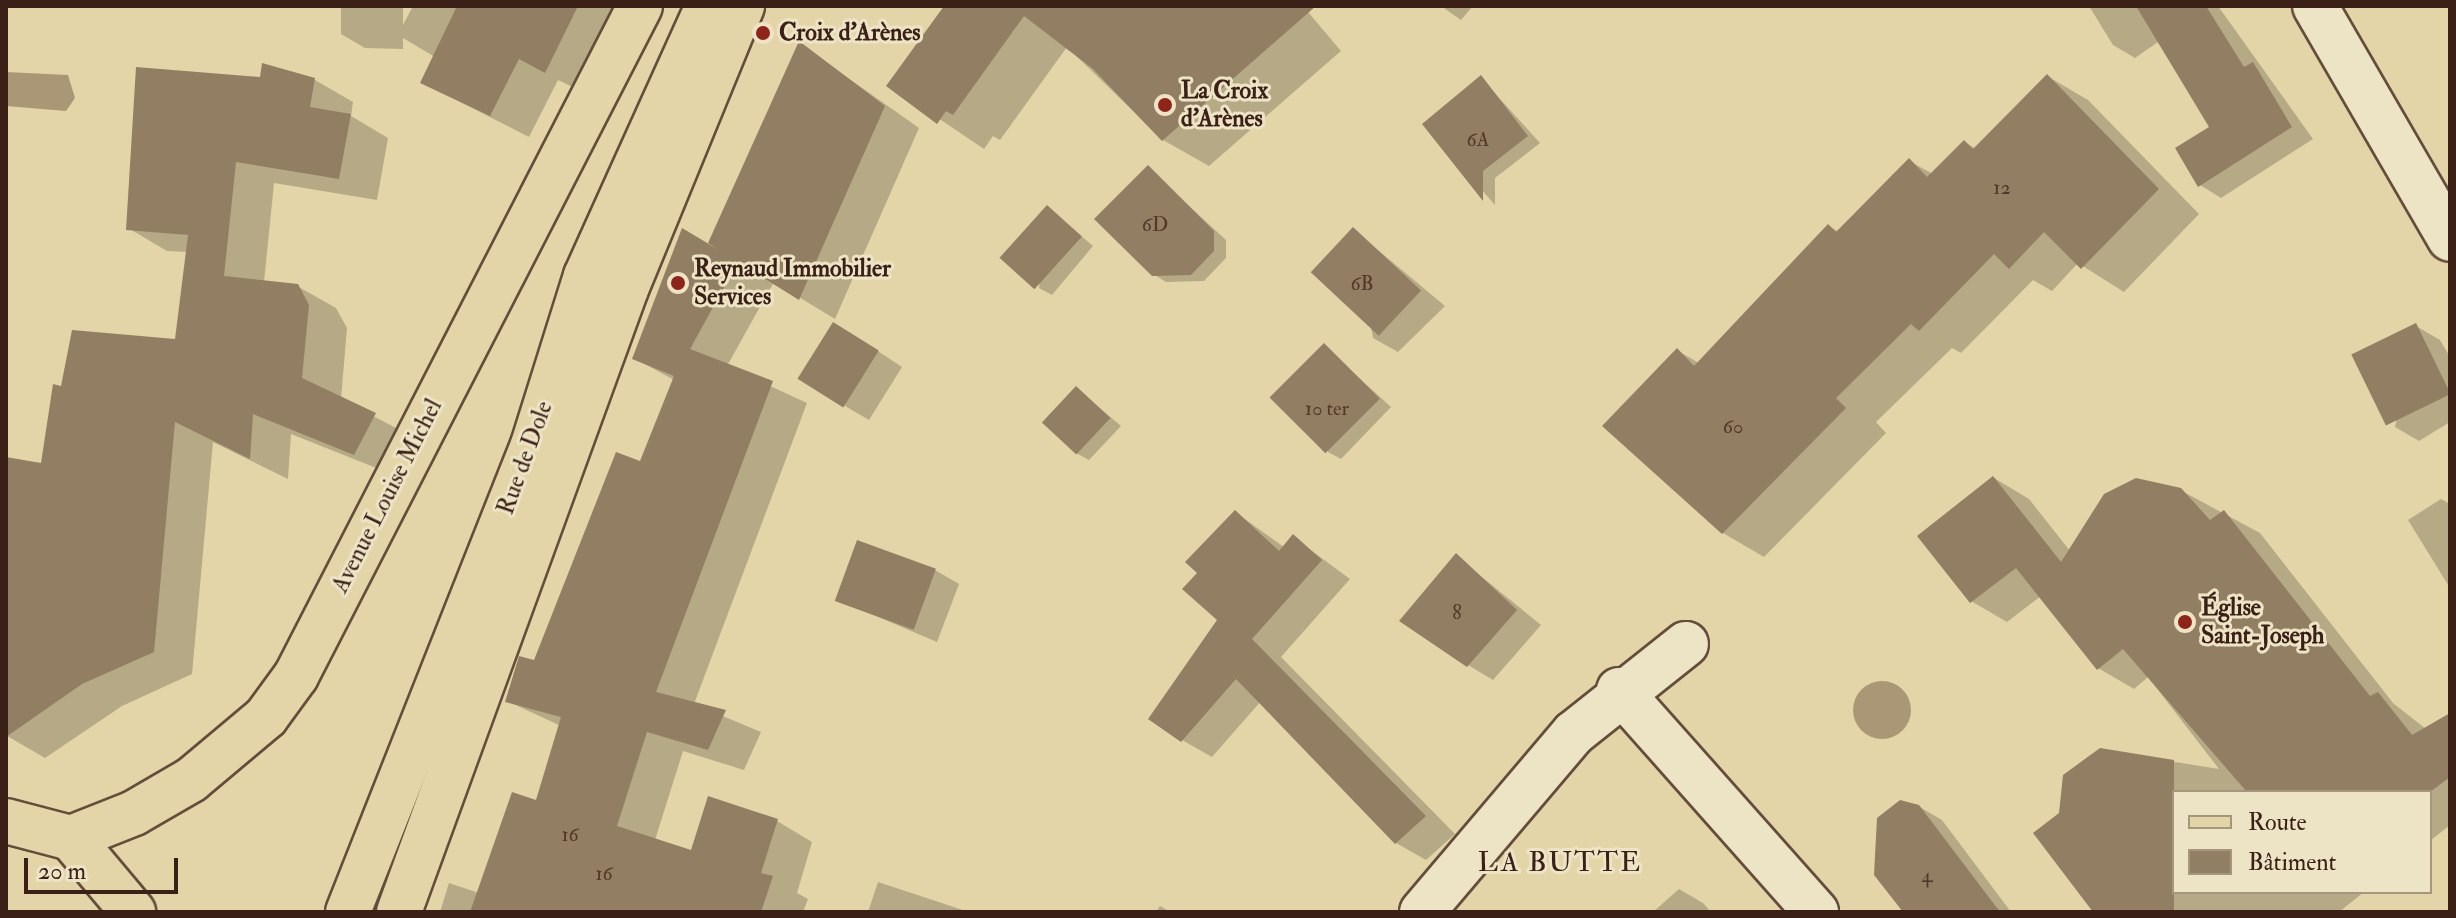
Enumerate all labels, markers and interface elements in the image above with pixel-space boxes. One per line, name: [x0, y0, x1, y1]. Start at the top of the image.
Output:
place label: Croix d'Arènes: [779, 19, 921, 47]
marker: Croix d'Arènes: [754, 24, 772, 42]
place label: La Croix d'Arènes: [1181, 77, 1268, 133]
marker: La Croix d'Arènes: [1156, 96, 1174, 114]
house number: 6A: [1467, 127, 1489, 151]
house number: 12: [1993, 175, 2011, 199]
house number: 6D: [1142, 212, 1168, 236]
place label: Reynaud Immobilier Services: [694, 255, 891, 311]
house number: 6B: [1350, 271, 1374, 295]
marker: Reynaud Immobilier Services: [669, 274, 687, 292]
street label: Avenue Louise Michel: [326, 394, 448, 598]
house number: 10 ter: [1305, 396, 1349, 420]
street label: Rue de Dole: [491, 397, 559, 519]
house number: 60: [1723, 414, 1743, 438]
place label: Église Saint-Joseph: [2201, 594, 2324, 650]
house number: 8: [1452, 600, 1462, 624]
marker: Église Saint-Joseph: [2176, 613, 2194, 631]
legend: [2172, 790, 2432, 894]
text: Route: [2248, 807, 2307, 838]
house number: 16: [561, 822, 579, 846]
scale bar: [28, 842, 182, 892]
district label: LA BUTTE: [1478, 846, 1642, 880]
text: Bâtiment: [2248, 847, 2336, 878]
text: 20 m: [38, 856, 86, 887]
house number: 16: [595, 861, 613, 885]
house number: 4: [1922, 863, 1932, 887]

